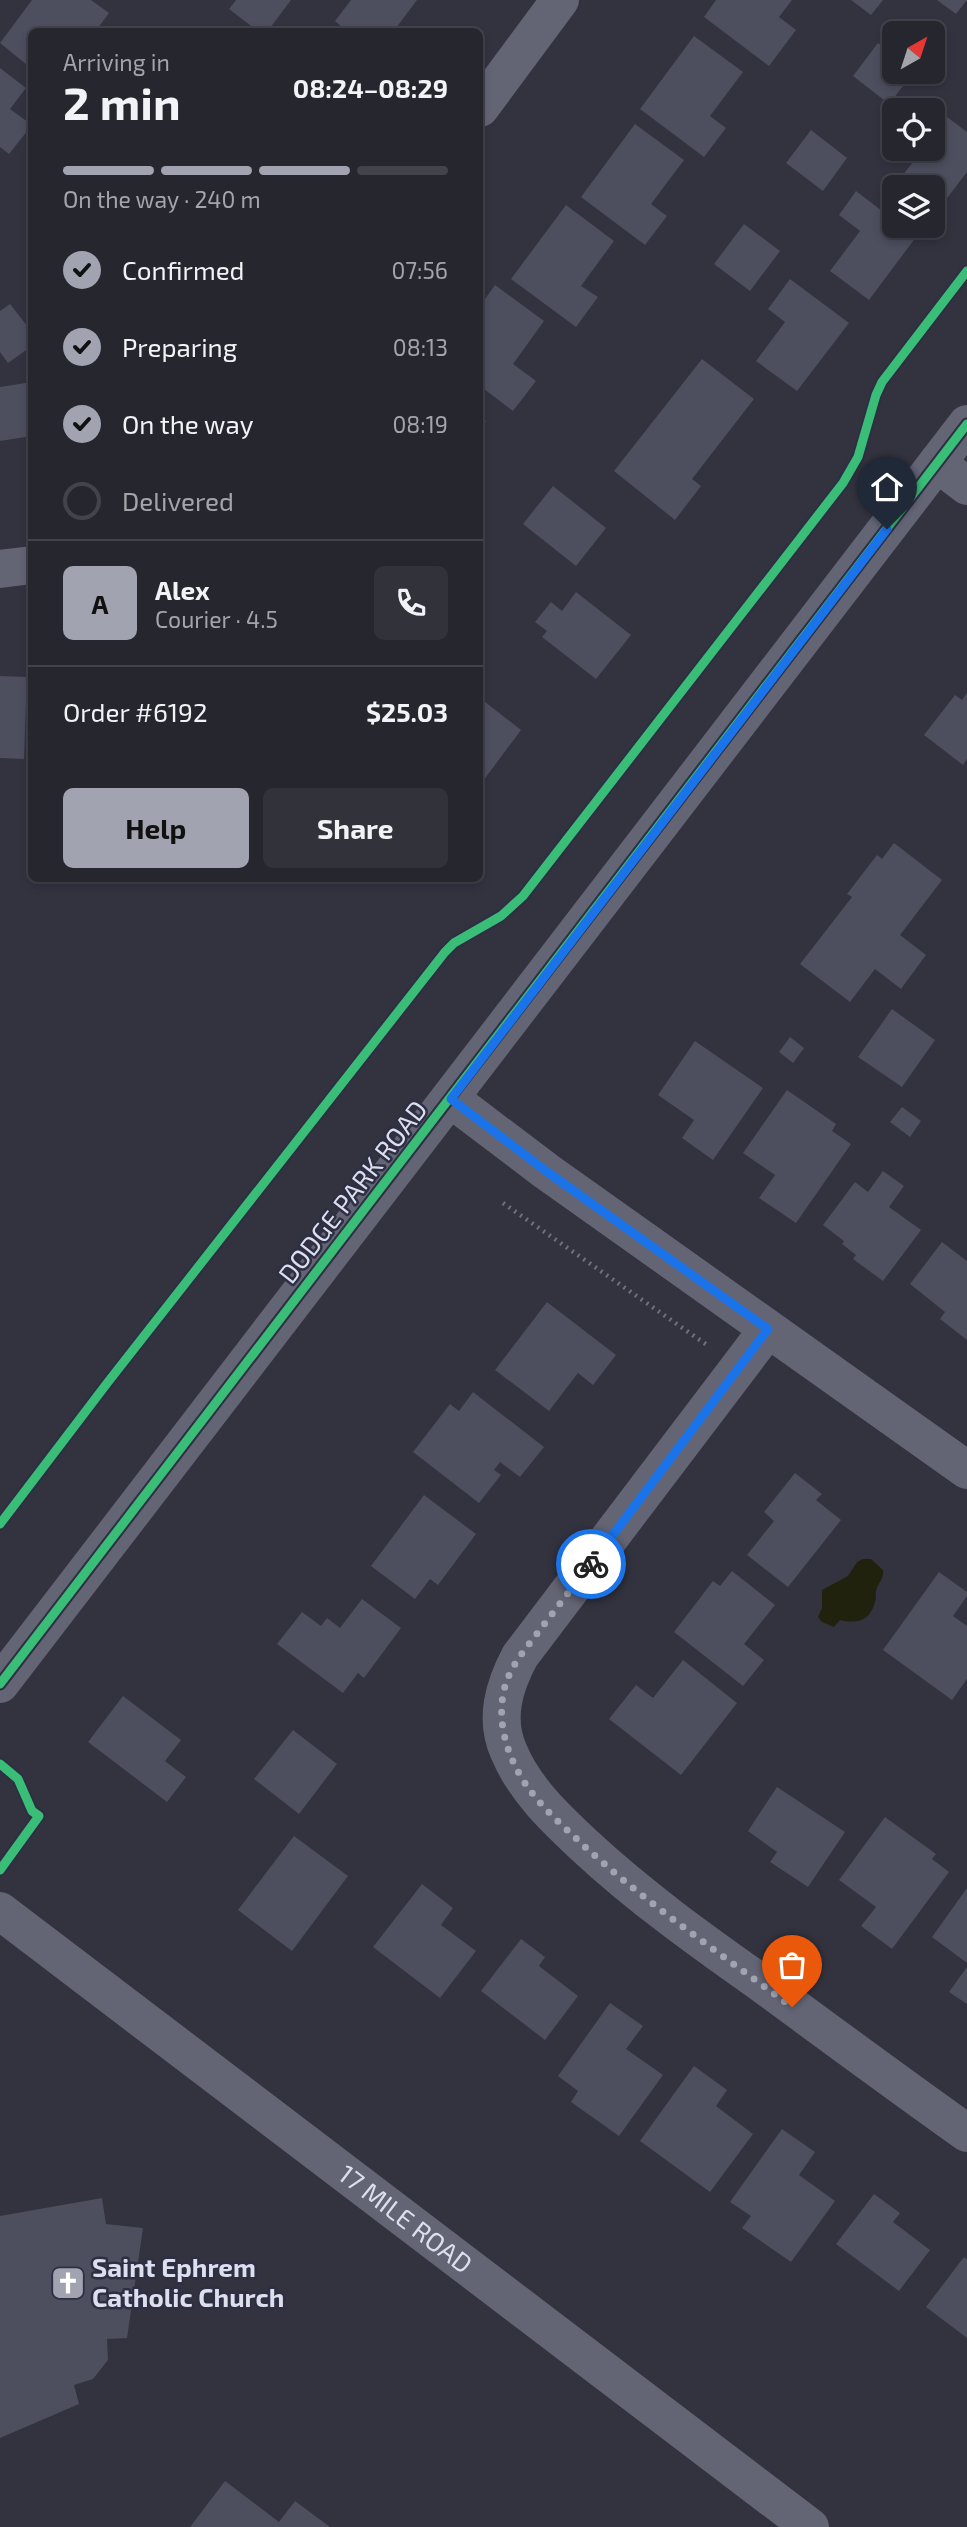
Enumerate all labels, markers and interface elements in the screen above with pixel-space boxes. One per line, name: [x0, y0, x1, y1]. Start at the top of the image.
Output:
north arrow: [882, 21, 945, 84]
map controls: [882, 21, 945, 238]
text: Arriving in: [63, 48, 170, 76]
text: 08:24–08:29: [293, 72, 448, 103]
text: 2 min: [63, 74, 181, 129]
button: locate: [882, 98, 945, 161]
button: layers: [882, 175, 945, 238]
text: On the way · 240 m: [63, 185, 261, 213]
icon: check: [63, 251, 101, 289]
text: Confirmed: [122, 254, 245, 285]
text: 07:56: [391, 256, 448, 284]
icon: check: [63, 328, 101, 366]
text: Preparing: [122, 331, 237, 362]
text: 08:13: [393, 333, 448, 361]
icon: check: [63, 405, 101, 443]
text: On the way: [122, 408, 253, 439]
text: 08:19: [392, 410, 448, 438]
pin: [857, 457, 917, 529]
icon: home: [868, 468, 906, 506]
text: Delivered: [122, 485, 234, 516]
button: phone: [374, 566, 448, 640]
text: Alex: [155, 574, 210, 605]
text: A: [92, 588, 108, 619]
text: Courier · 4.5: [155, 605, 278, 633]
text: Order #6192: [63, 696, 208, 727]
text: $25.03: [366, 696, 448, 727]
button: Help: [63, 788, 249, 868]
button: Share: [263, 788, 448, 868]
street label: DODGE PARK ROAD: [271, 1094, 433, 1288]
courier: [556, 1529, 626, 1599]
icon: bike: [572, 1545, 610, 1583]
pin: [762, 1935, 822, 2007]
icon: bag: [773, 1946, 811, 1984]
street label: 17 MILE ROAD: [333, 2157, 479, 2279]
place label: Saint Ephrem Catholic Church: [92, 2251, 284, 2312]
church icon: Saint Ephrem Catholic Church: [49, 2264, 87, 2302]

